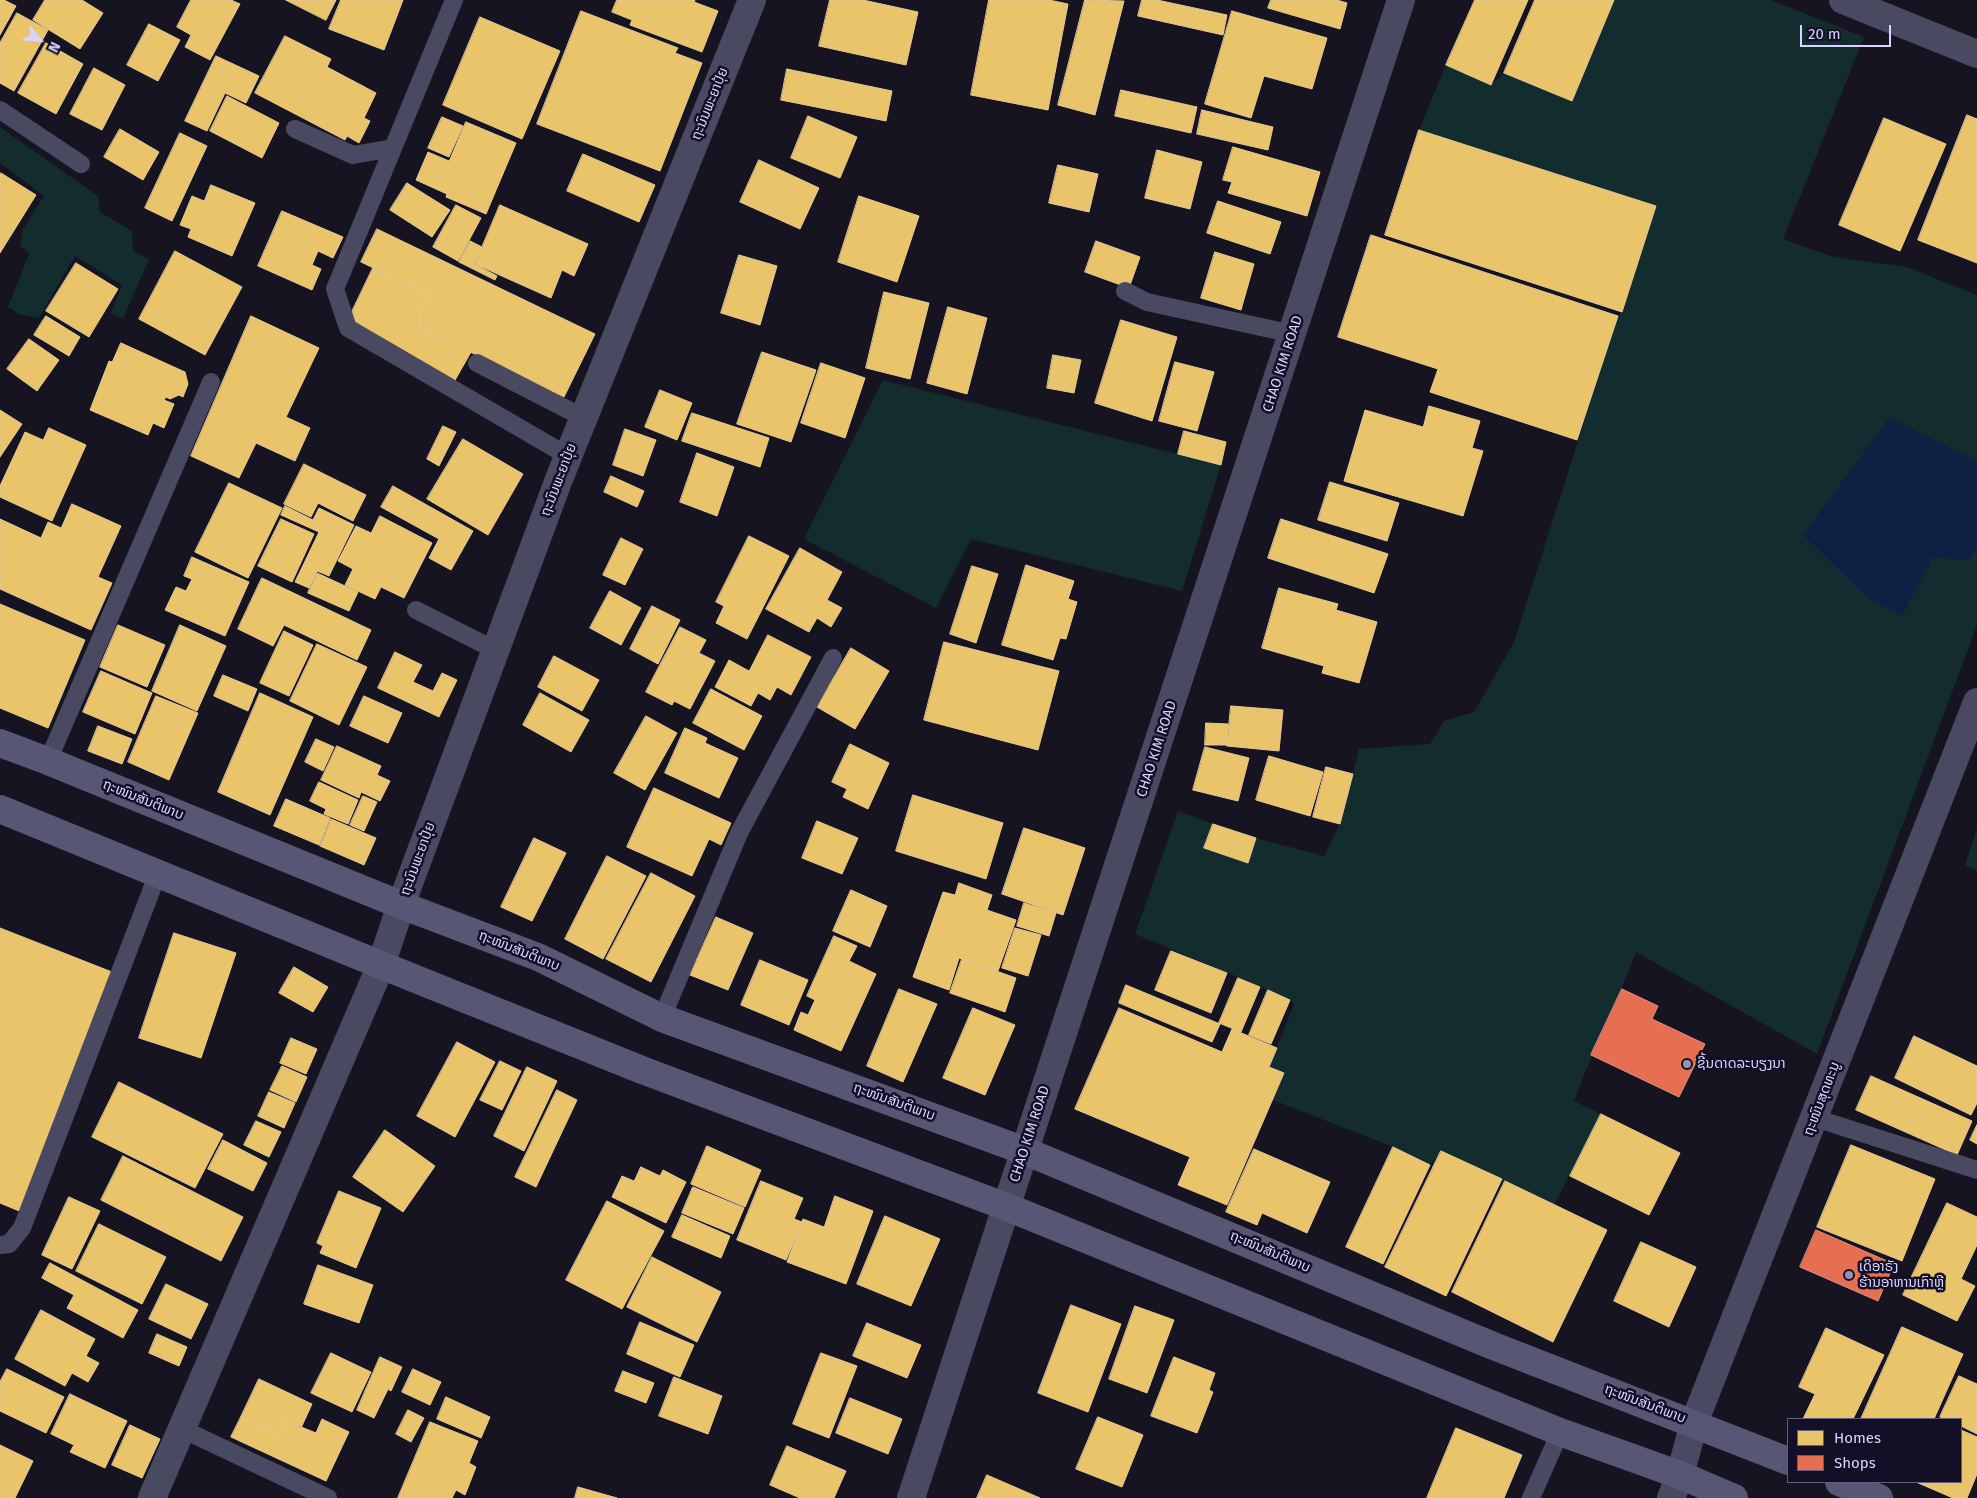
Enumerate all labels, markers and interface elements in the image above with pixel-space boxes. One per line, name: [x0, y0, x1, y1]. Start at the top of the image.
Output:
north arrow: [15, 15, 65, 65]
scale bar: [1802, 15, 1893, 47]
text: 20 m: [1808, 25, 1841, 43]
text: N: [44, 39, 63, 55]
street label: ຖະນົນພະຍາປຸ້ຍ: [688, 65, 732, 143]
street label: CHAO KIM ROAD: [1259, 314, 1307, 414]
street label: ຖະນົນພະຍາປຸ້ຍ: [537, 441, 581, 519]
street label: CHAO KIM ROAD: [1133, 699, 1181, 799]
street label: ຖະໜົນສັນຕິພາບ: [100, 776, 186, 824]
street label: ຖະນົນພະຍາປຸ້ຍ: [397, 820, 439, 898]
street label: ຖະໜົນສັນຕິພາບ: [476, 927, 562, 975]
place label: ຊີ້ນດາດລະບຽງນາ: [1697, 1056, 1785, 1072]
marker: ຊີ້ນດາດລະບຽງນາ: [1681, 1058, 1693, 1070]
street label: ຖະໜົນສຸດທະນູ: [1800, 1060, 1844, 1138]
street label: ຖະໜົນສັນຕິພາບ: [851, 1079, 937, 1125]
street label: CHAO KIM ROAD: [1006, 1084, 1054, 1184]
street label: ຖະໜົນສັນຕິພາບ: [1227, 1227, 1313, 1277]
place label: ເດິອາຣັງ ຮ້ານອາຫານເກົາຫຼີ: [1859, 1259, 1944, 1292]
marker: ເດິອາຣັງ ຮ້ານອາຫານເກົາຫຼີ: [1843, 1269, 1855, 1281]
street label: ຖະໜົນສັນຕິພາບ: [1602, 1381, 1688, 1427]
legend: [1787, 1418, 1962, 1483]
text: Homes: [1834, 1429, 1881, 1447]
text: Shops: [1834, 1454, 1876, 1472]

